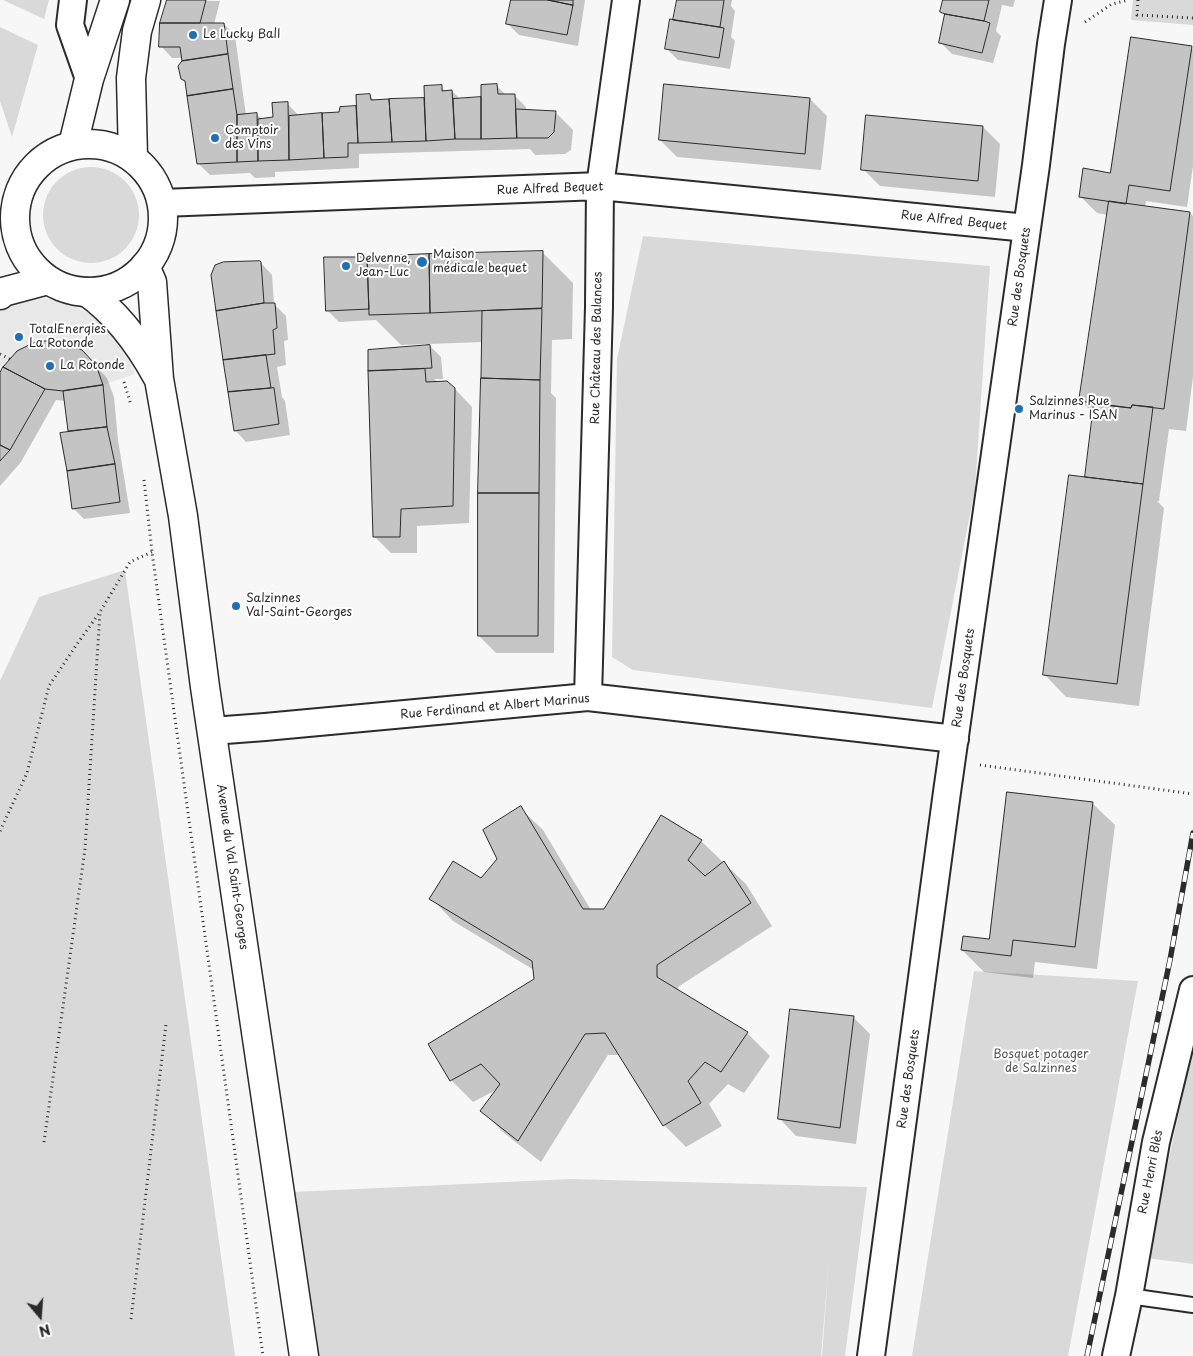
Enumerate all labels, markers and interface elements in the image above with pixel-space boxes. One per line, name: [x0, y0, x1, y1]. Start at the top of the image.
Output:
place label: Le Lucky Ball: [203, 28, 280, 42]
marker: Le Lucky Ball: [187, 29, 199, 41]
place label: Comptoir des Vins: [225, 124, 278, 152]
marker: Comptoir des Vins: [209, 132, 221, 144]
street label: Rue Alfred Bequet: [496, 180, 604, 198]
street label: Rue Alfred Bequet: [900, 208, 1008, 234]
street label: Rue des Bosquets: [1006, 226, 1034, 328]
place label: Maison médicale bequet: [433, 248, 527, 276]
place label: Delvenne, Jean-Luc: [356, 252, 411, 280]
marker: Maison médicale bequet: [415, 255, 429, 269]
marker: Delvenne, Jean-Luc: [340, 260, 352, 272]
street label: Rue Château des Balances: [588, 272, 606, 424]
place label: TotalEnergies La Rotonde: [29, 323, 106, 351]
marker: TotalEnergies La Rotonde: [13, 331, 25, 343]
place label: La Rotonde: [60, 359, 125, 373]
marker: La Rotonde: [44, 360, 56, 372]
place label: Salzinnes Rue Marinus - ISAN: [1029, 395, 1118, 423]
marker: Salzinnes Rue Marinus - ISAN: [1013, 403, 1025, 415]
place label: Salzinnes Val-Saint-Georges: [246, 592, 352, 620]
marker: Salzinnes Val-Saint-Georges: [230, 600, 242, 612]
street label: Rue des Bosquets: [950, 627, 978, 729]
street label: Rue Ferdinand et Albert Marinus: [400, 692, 590, 722]
street label: Avenue du Val Saint-Georges: [213, 783, 251, 951]
street label: Rue des Bosquets: [895, 1028, 923, 1130]
park label: Bosquet potager de Salzinnes: [993, 1048, 1089, 1076]
street label: Rue Henri Blès: [1136, 1129, 1166, 1215]
north arrow: [15, 1291, 65, 1341]
text: N: [36, 1319, 53, 1342]

